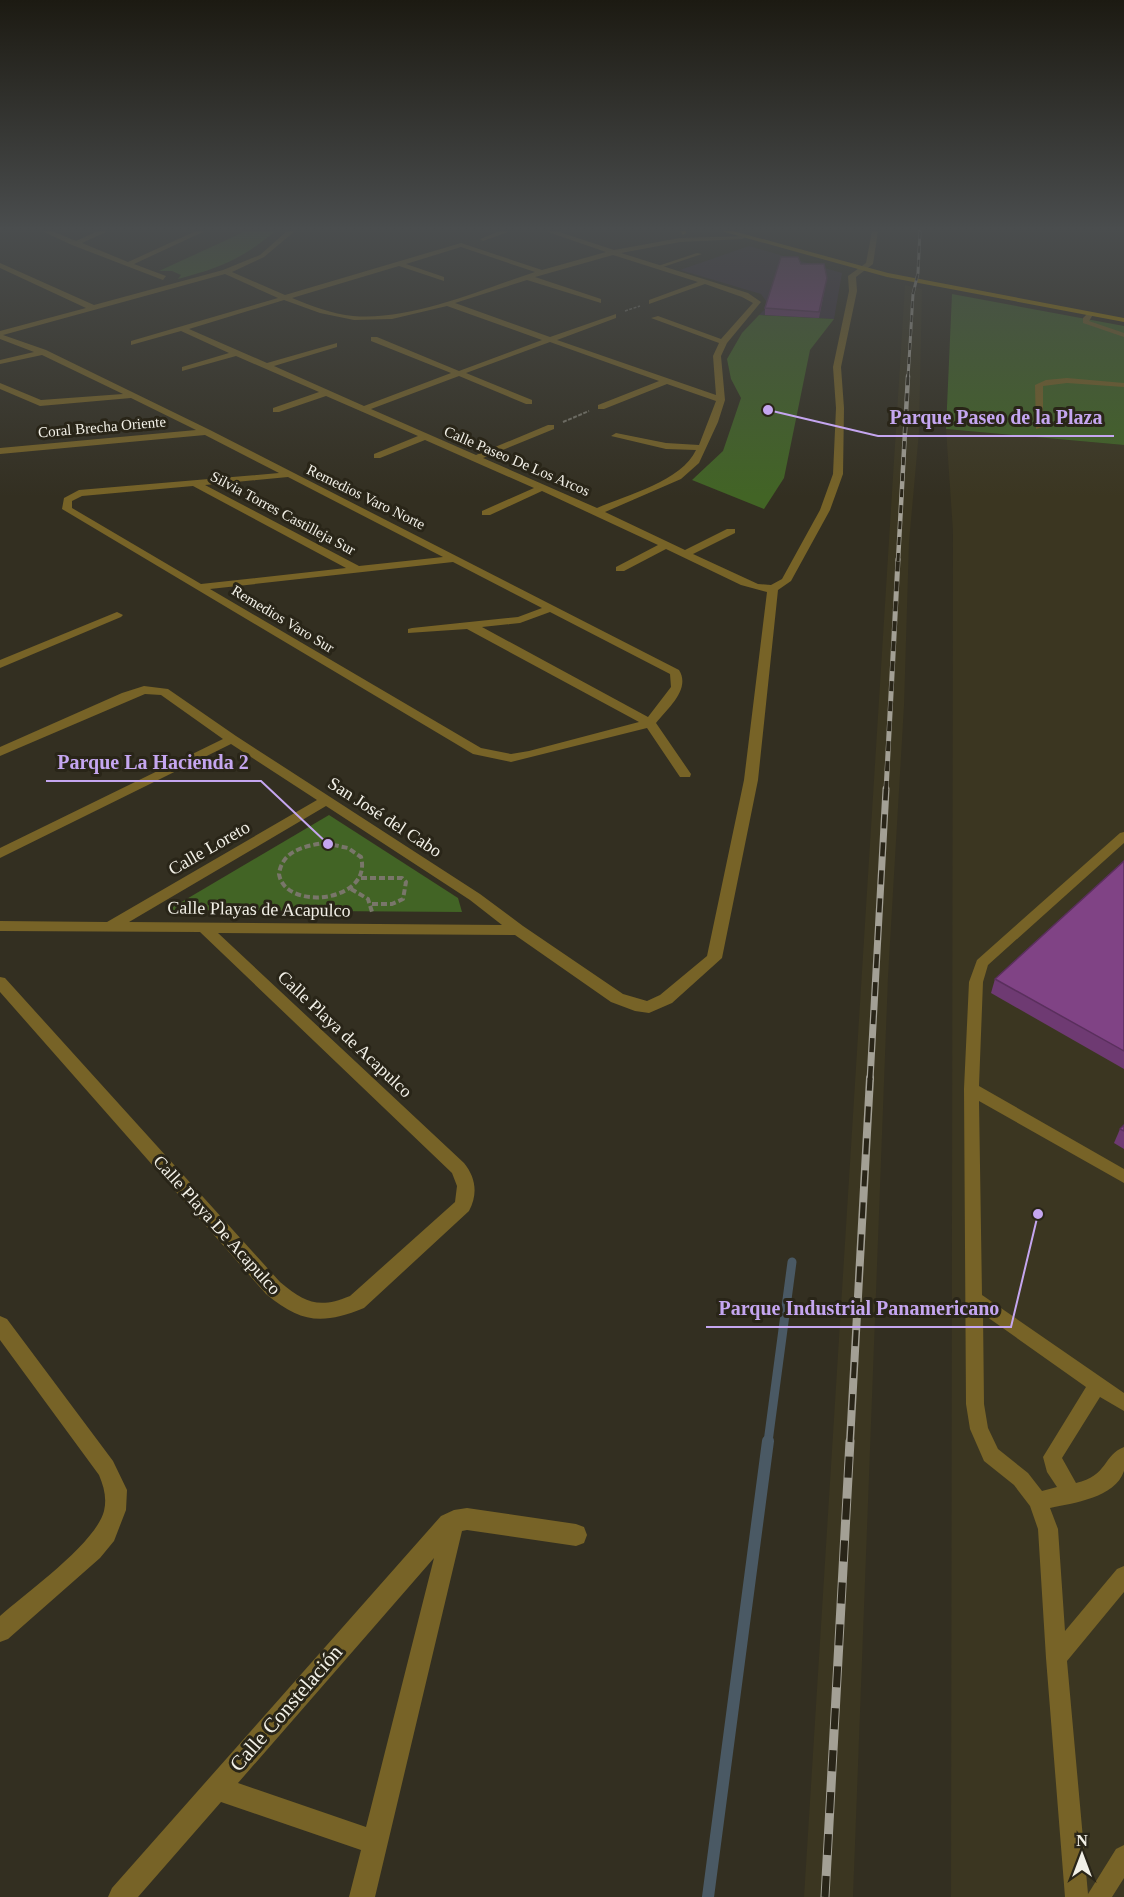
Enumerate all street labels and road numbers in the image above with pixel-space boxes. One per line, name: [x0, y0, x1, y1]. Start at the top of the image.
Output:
street label: Coral Brecha Oriente: [37, 413, 167, 441]
street label: Calle Paseo De Los Arcos: [442, 423, 592, 499]
street label: Remedios Varo Norte: [304, 461, 428, 533]
street label: Silvia Torres Castilleja Sur: [208, 468, 358, 558]
street label: Remedios Varo Sur: [229, 582, 337, 656]
street label: San José del Cabo: [324, 773, 446, 861]
street label: Calle Loreto: [165, 817, 253, 879]
street label: Calle Playas de Acapulco: [167, 897, 351, 921]
street label: Calle Playa de Acapulco: [274, 967, 416, 1101]
street label: Calle Playa De Acapulco: [149, 1151, 285, 1299]
street label: Calle Constelación: [225, 1640, 348, 1776]

